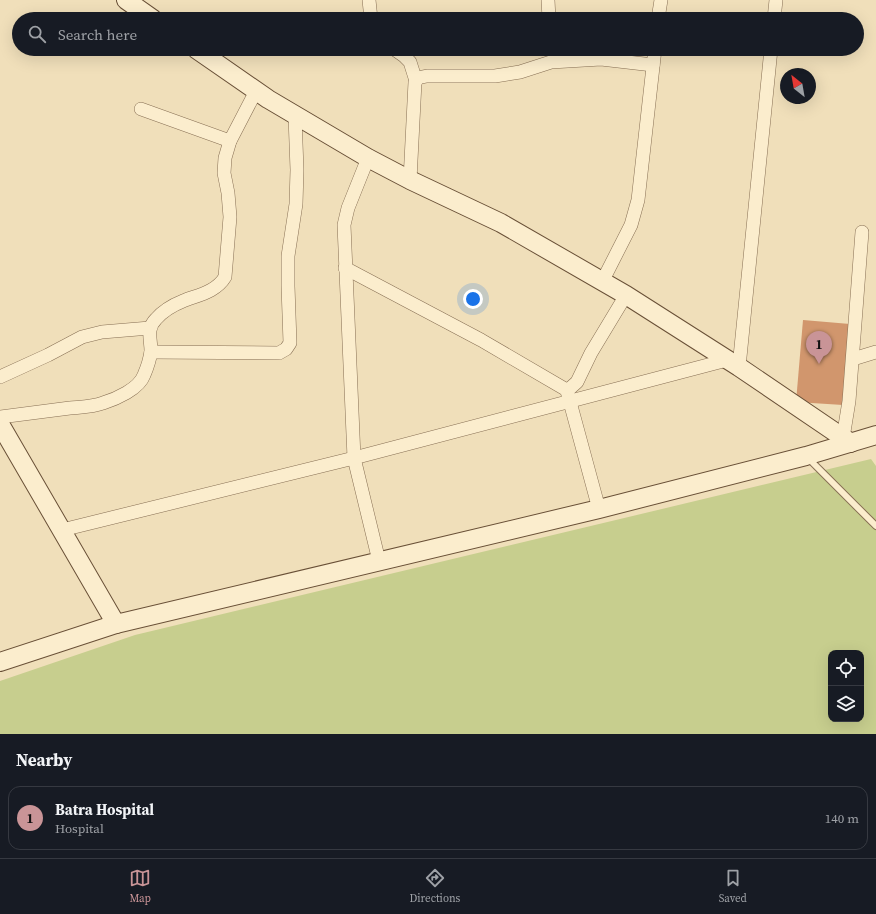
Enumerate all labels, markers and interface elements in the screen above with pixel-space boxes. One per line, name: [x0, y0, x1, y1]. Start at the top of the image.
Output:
search box: [12, 12, 864, 56]
icon: search: [26, 23, 48, 45]
text: Search here: [58, 24, 137, 45]
north arrow: [780, 68, 816, 104]
your location: [463, 289, 483, 309]
pin: 1: [806, 331, 832, 364]
map controls: [828, 650, 864, 722]
button: locate: [828, 650, 864, 686]
button: layers: [828, 686, 864, 722]
text: Nearby: [16, 748, 72, 772]
text: Batra Hospital: [55, 799, 154, 820]
text: 1: [26, 810, 34, 827]
text: 140 m: [825, 810, 859, 827]
text: Hospital: [55, 820, 104, 837]
tab: Map: [129, 867, 151, 906]
tab: Directions: [409, 867, 460, 906]
tab: Saved: [719, 867, 747, 906]

